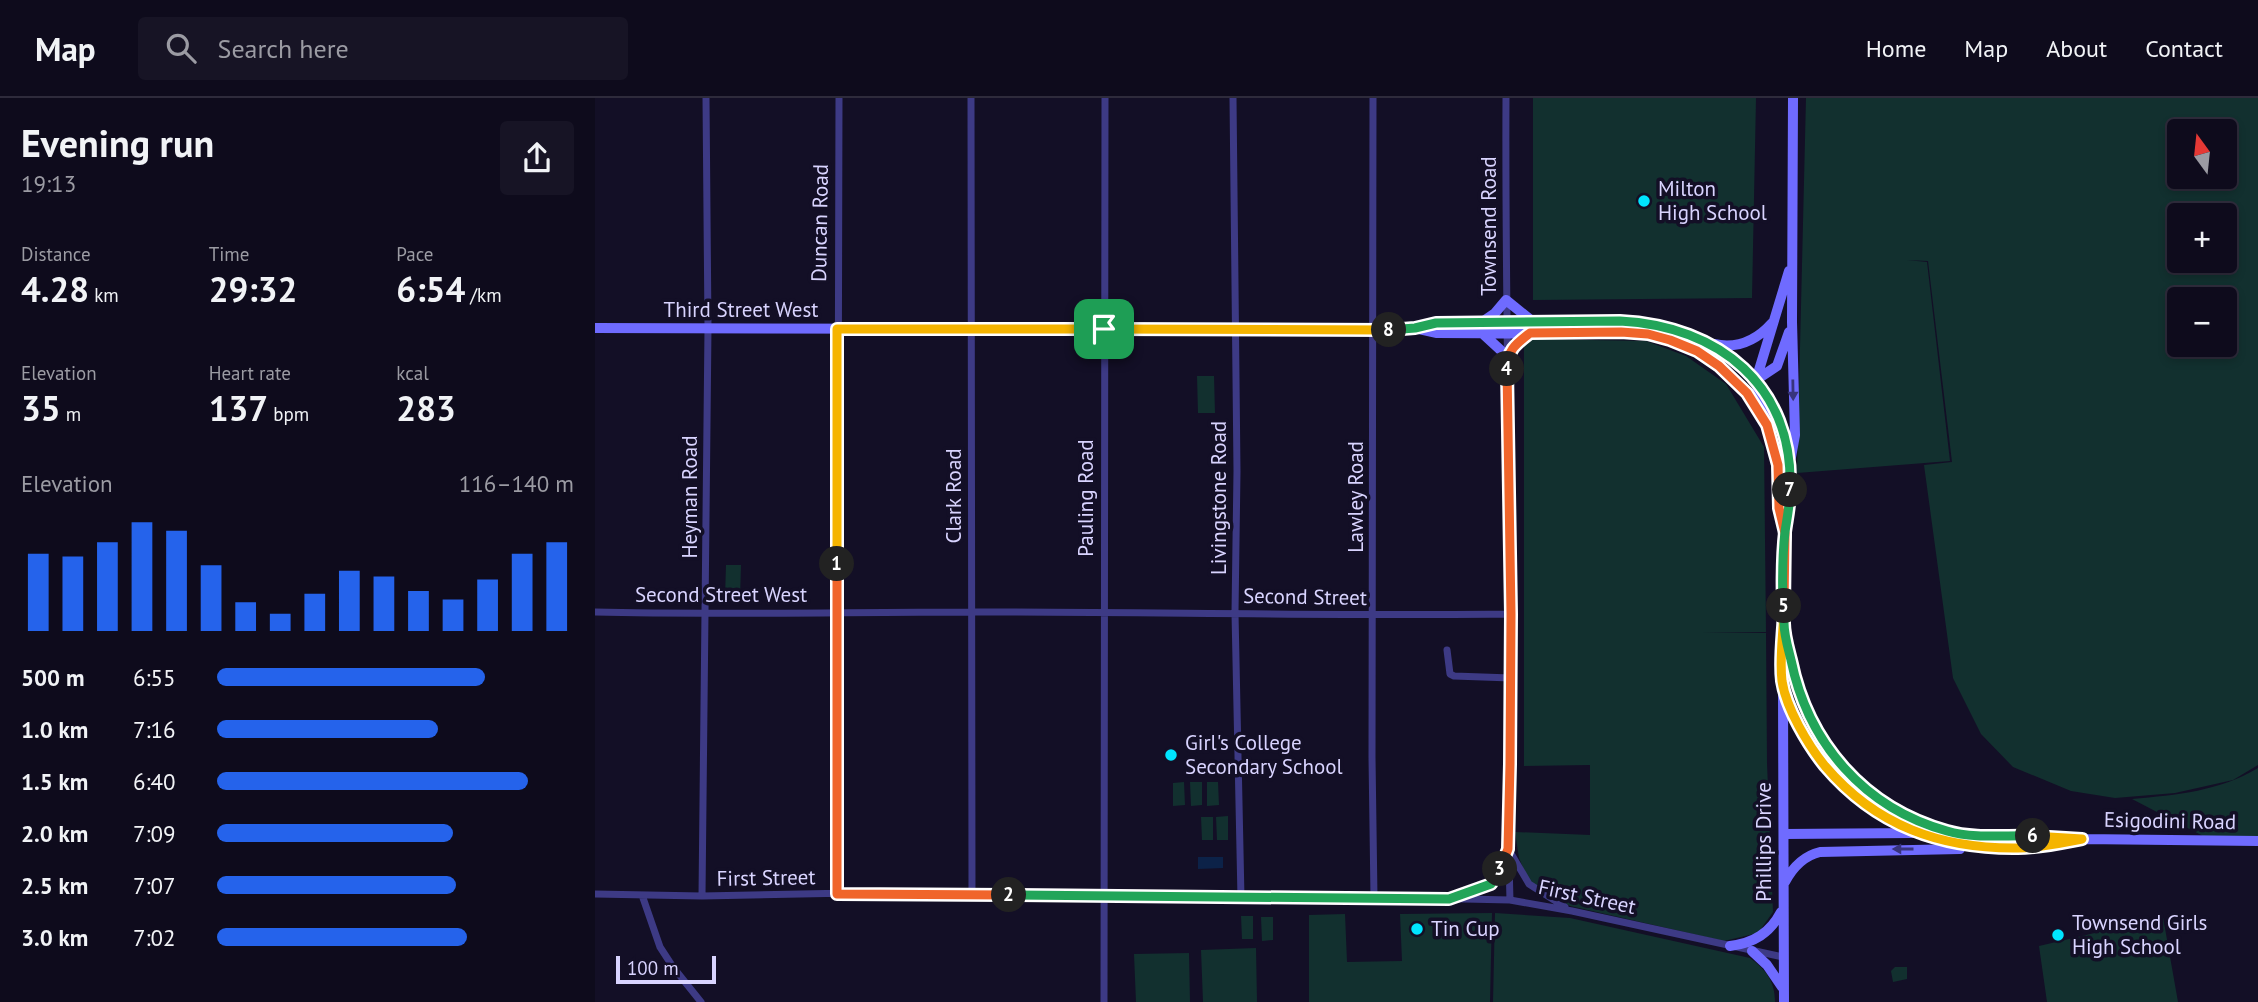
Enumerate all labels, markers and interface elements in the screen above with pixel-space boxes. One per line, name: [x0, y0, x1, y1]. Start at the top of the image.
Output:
search box: [138, 17, 628, 80]
text: Map: [35, 27, 96, 70]
icon: search: [162, 29, 200, 67]
text: Search here: [218, 32, 349, 65]
text: Home: [1866, 33, 1926, 64]
text: Map: [1964, 33, 2008, 64]
text: About: [2046, 33, 2107, 64]
text: Contact: [2145, 33, 2223, 64]
text: Evening run: [21, 118, 214, 167]
north arrow: [2167, 119, 2237, 189]
map controls: [2167, 119, 2237, 357]
button: share: [500, 121, 574, 195]
street label: Townsend Road: [1475, 156, 1502, 296]
street label: Duncan Road: [805, 164, 834, 282]
text: 19:13: [21, 169, 76, 198]
place label: Milton High School: [1658, 175, 1767, 226]
marker: Milton High School: [1636, 193, 1652, 209]
button: +: [2167, 203, 2237, 273]
text: Distance: [21, 242, 91, 266]
text: Time: [209, 242, 249, 266]
text: Pace: [396, 242, 434, 266]
text: 4.28: [21, 266, 89, 312]
text: 29:32: [209, 266, 297, 312]
text: 6:54: [396, 266, 465, 312]
text: km: [89, 283, 119, 307]
text: /km: [465, 283, 502, 307]
button: −: [2167, 287, 2237, 357]
street label: Third Street West: [664, 296, 818, 323]
pin: [1074, 299, 1134, 359]
icon: arrive: [1085, 310, 1123, 348]
pin: 8: [1371, 313, 1407, 348]
text: 8: [1383, 317, 1394, 341]
pin: 4: [1489, 352, 1525, 386]
text: 4: [1501, 356, 1512, 380]
text: Elevation: [21, 361, 97, 385]
text: Heart rate: [209, 361, 291, 385]
text: kcal: [396, 361, 429, 385]
one-way arrow: [1788, 379, 1799, 401]
text: 35: [21, 385, 61, 431]
text: 137: [209, 385, 268, 431]
text: 283: [396, 385, 456, 431]
text: m: [61, 402, 81, 426]
text: bpm: [268, 402, 309, 426]
street label: Livingstone Road: [1205, 421, 1232, 575]
street label: Heyman Road: [676, 435, 703, 559]
street label: Pauling Road: [1072, 439, 1099, 557]
street label: Lawley Road: [1342, 441, 1369, 553]
street label: Clark Road: [940, 448, 967, 544]
text: Elevation: [21, 469, 113, 498]
text: 116–140 m: [459, 469, 574, 498]
pin: 7: [1773, 472, 1807, 508]
text: 7: [1784, 477, 1795, 501]
pin: 1: [819, 546, 855, 582]
text: 1: [831, 551, 842, 575]
street label: Second Street West: [635, 581, 807, 608]
street label: Second Street: [1243, 582, 1367, 611]
pin: 5: [1767, 588, 1801, 624]
text: 5: [1778, 593, 1789, 617]
text: 500 m: [21, 663, 84, 692]
text: 6:55: [133, 663, 176, 692]
text: 1.0 km: [21, 715, 88, 744]
text: 7:16: [133, 715, 176, 744]
place label: Girl's College Secondary School: [1185, 729, 1343, 780]
marker: Girl's College Secondary School: [1163, 747, 1179, 763]
text: 1.5 km: [21, 767, 88, 796]
text: 6:40: [133, 767, 176, 796]
street label: Phillips Drive: [1750, 782, 1777, 902]
street label: Esigodini Road: [2104, 806, 2236, 835]
pin: 6: [2015, 818, 2051, 854]
text: 2.0 km: [21, 819, 88, 848]
text: 7:09: [133, 819, 176, 848]
text: 6: [2027, 823, 2038, 847]
one-way arrow: [1891, 843, 1913, 855]
pin: 3: [1483, 852, 1517, 886]
text: 3: [1494, 856, 1505, 880]
street label: First Street: [716, 863, 816, 892]
text: 2.5 km: [21, 871, 88, 900]
text: 7:07: [133, 871, 176, 900]
street label: First Street: [1536, 873, 1638, 920]
pin: 2: [991, 878, 1027, 912]
text: 2: [1003, 882, 1014, 906]
place label: Townsend Girls High School: [2072, 909, 2207, 960]
place label: Tin Cup: [1431, 915, 1500, 942]
marker: Tin Cup: [1409, 921, 1425, 937]
text: 3.0 km: [21, 923, 88, 952]
text: 7:02: [133, 923, 176, 952]
marker: Townsend Girls High School: [2050, 927, 2066, 943]
scale bar: [616, 953, 716, 985]
text: 100 m: [627, 956, 679, 980]

